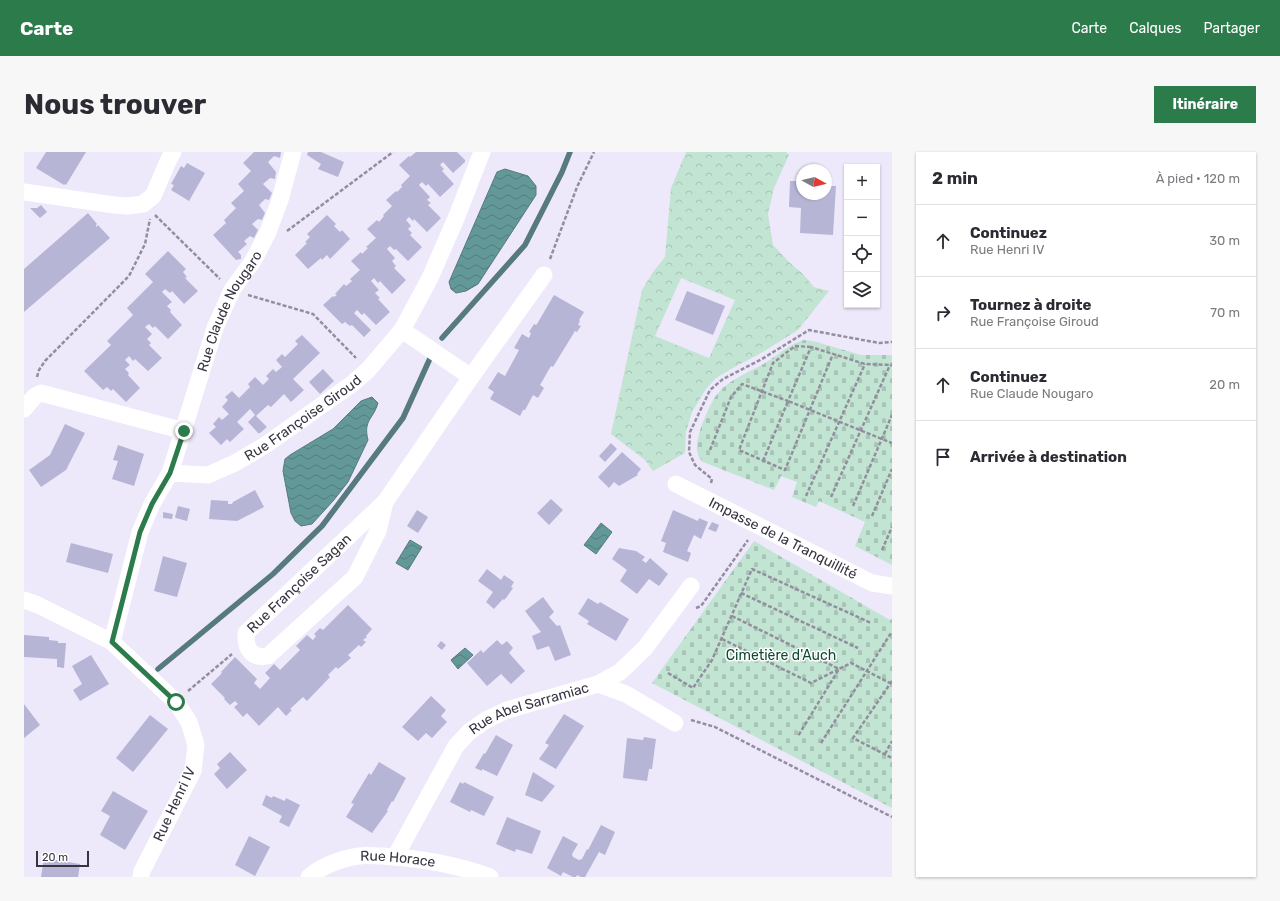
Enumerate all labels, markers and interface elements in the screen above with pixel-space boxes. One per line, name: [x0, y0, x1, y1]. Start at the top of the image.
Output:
text: Carte: [20, 17, 73, 40]
text: Carte: [1071, 20, 1107, 37]
text: Calques: [1129, 20, 1181, 37]
text: Partager: [1203, 20, 1260, 37]
button: Itinéraire: [1154, 86, 1256, 123]
text: Nous trouver: [24, 88, 206, 121]
north arrow: [796, 164, 832, 200]
map controls: [844, 164, 880, 308]
button: +: [844, 164, 880, 200]
text: 2 min: [932, 168, 978, 188]
text: À pied · 120 m: [1156, 171, 1240, 186]
button: −: [844, 200, 880, 236]
text: Continuez: [970, 224, 1047, 242]
icon: ahead: [932, 230, 954, 252]
text: 30 m: [1209, 233, 1240, 248]
button: locate: [844, 236, 880, 272]
text: Rue Henri IV: [970, 242, 1045, 257]
street label: Rue Claude Nougaro: [194, 248, 266, 374]
button: layers: [844, 272, 880, 308]
text: Tournez à droite: [970, 296, 1091, 314]
icon: right: [932, 302, 954, 324]
text: 70 m: [1210, 305, 1240, 320]
text: Rue Françoise Giroud: [970, 314, 1099, 329]
text: Continuez: [970, 368, 1047, 386]
street label: Rue Françoise Giroud: [241, 372, 365, 465]
icon: ahead: [932, 374, 954, 396]
text: 20 m: [1209, 377, 1240, 392]
text: Rue Claude Nougaro: [970, 386, 1093, 401]
route end: [175, 422, 193, 440]
icon: arrive: [932, 446, 954, 468]
text: Arrivée à destination: [970, 448, 1127, 466]
street label: Impasse de la Tranquillité: [706, 494, 860, 583]
street label: Rue Françoise Sagan: [244, 530, 355, 637]
park label: Cimetière d'Auch: [726, 647, 836, 664]
street label: Rue Abel Sarramiac: [466, 679, 591, 738]
route start: [167, 693, 185, 711]
street label: Rue Henri IV: [150, 764, 199, 844]
street label: Rue Horace: [360, 847, 437, 871]
scale bar: [36, 849, 89, 868]
text: 20 m: [42, 851, 68, 864]

